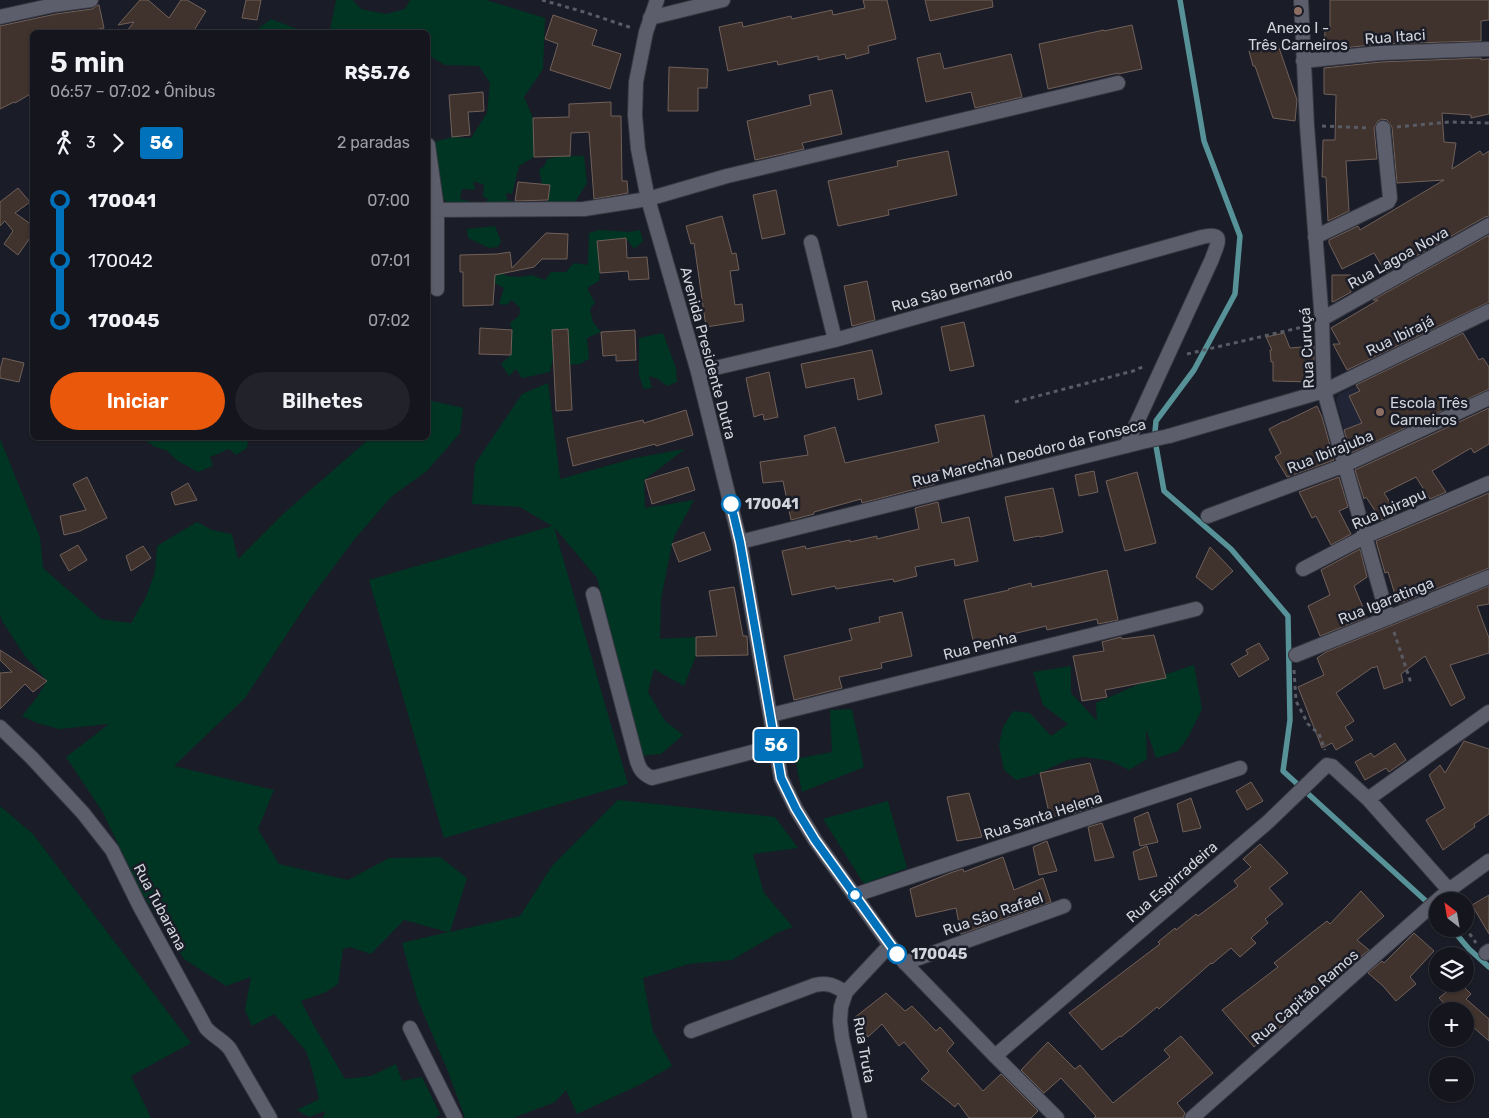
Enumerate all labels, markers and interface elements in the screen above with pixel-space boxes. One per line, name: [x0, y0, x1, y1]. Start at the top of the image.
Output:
marker: Anexo I - Três Carneiros: [1292, 5, 1304, 17]
place label: Anexo I - Três Carneiros: [1248, 19, 1348, 54]
street label: Rua Itaci: [1364, 26, 1426, 48]
text: 5 min: [50, 46, 125, 79]
text: R$5.76: [344, 61, 410, 84]
text: 06:57 – 07:02 · Ônibus: [50, 82, 216, 101]
icon: walk: [50, 129, 78, 157]
icon: forward: [104, 129, 132, 157]
text: 56: [150, 132, 173, 154]
text: 3: [86, 133, 96, 152]
text: 2 paradas: [337, 133, 410, 152]
text: 170041: [88, 189, 156, 212]
text: 07:00: [367, 191, 410, 210]
street label: Rua Lagoa Nova: [1345, 223, 1451, 293]
text: 170042: [88, 249, 153, 272]
text: 07:01: [371, 251, 410, 270]
street label: Rua São Bernardo: [889, 264, 1015, 316]
street label: Avenida Presidente Dutra: [676, 265, 740, 441]
street label: Rua Curuçá: [1296, 307, 1318, 389]
text: 170045: [88, 309, 159, 332]
text: 07:02: [368, 311, 410, 330]
street label: Rua Ibirajá: [1363, 312, 1437, 360]
button: Iniciar: [50, 372, 225, 430]
button: Bilhetes: [235, 372, 410, 430]
place label: Escola Três Carneiros: [1390, 394, 1468, 429]
marker: Escola Três Carneiros: [1374, 406, 1386, 418]
street label: Rua Marechal Deodoro da Fonseca: [910, 415, 1148, 491]
street label: Rua Ibirajuba: [1284, 427, 1376, 477]
street label: Rua Ibirapu: [1349, 485, 1429, 533]
marker: 170041: [721, 494, 741, 514]
place label: 170041: [745, 495, 799, 513]
street label: Rua Igaratinga: [1335, 574, 1437, 628]
street label: Rua Penha: [941, 628, 1019, 664]
line badge: 56: [754, 729, 798, 761]
text: 56: [764, 734, 788, 756]
street label: Rua Santa Helena: [981, 788, 1105, 844]
street label: Rua Espirradeira: [1123, 838, 1221, 926]
street label: Rua Tubarana: [130, 861, 190, 953]
unlabelled marker: [848, 888, 862, 902]
street label: Rua São Rafael: [941, 888, 1045, 940]
north arrow: [1429, 892, 1474, 938]
map controls: [1429, 892, 1474, 1102]
marker: 170045: [887, 944, 907, 964]
place label: 170045: [911, 945, 968, 963]
street label: Rua Capitão Ramos: [1248, 945, 1362, 1048]
button: layers: [1429, 947, 1474, 992]
button: +: [1429, 1002, 1474, 1047]
street label: Rua Truta: [849, 1016, 879, 1084]
button: −: [1429, 1057, 1474, 1102]

